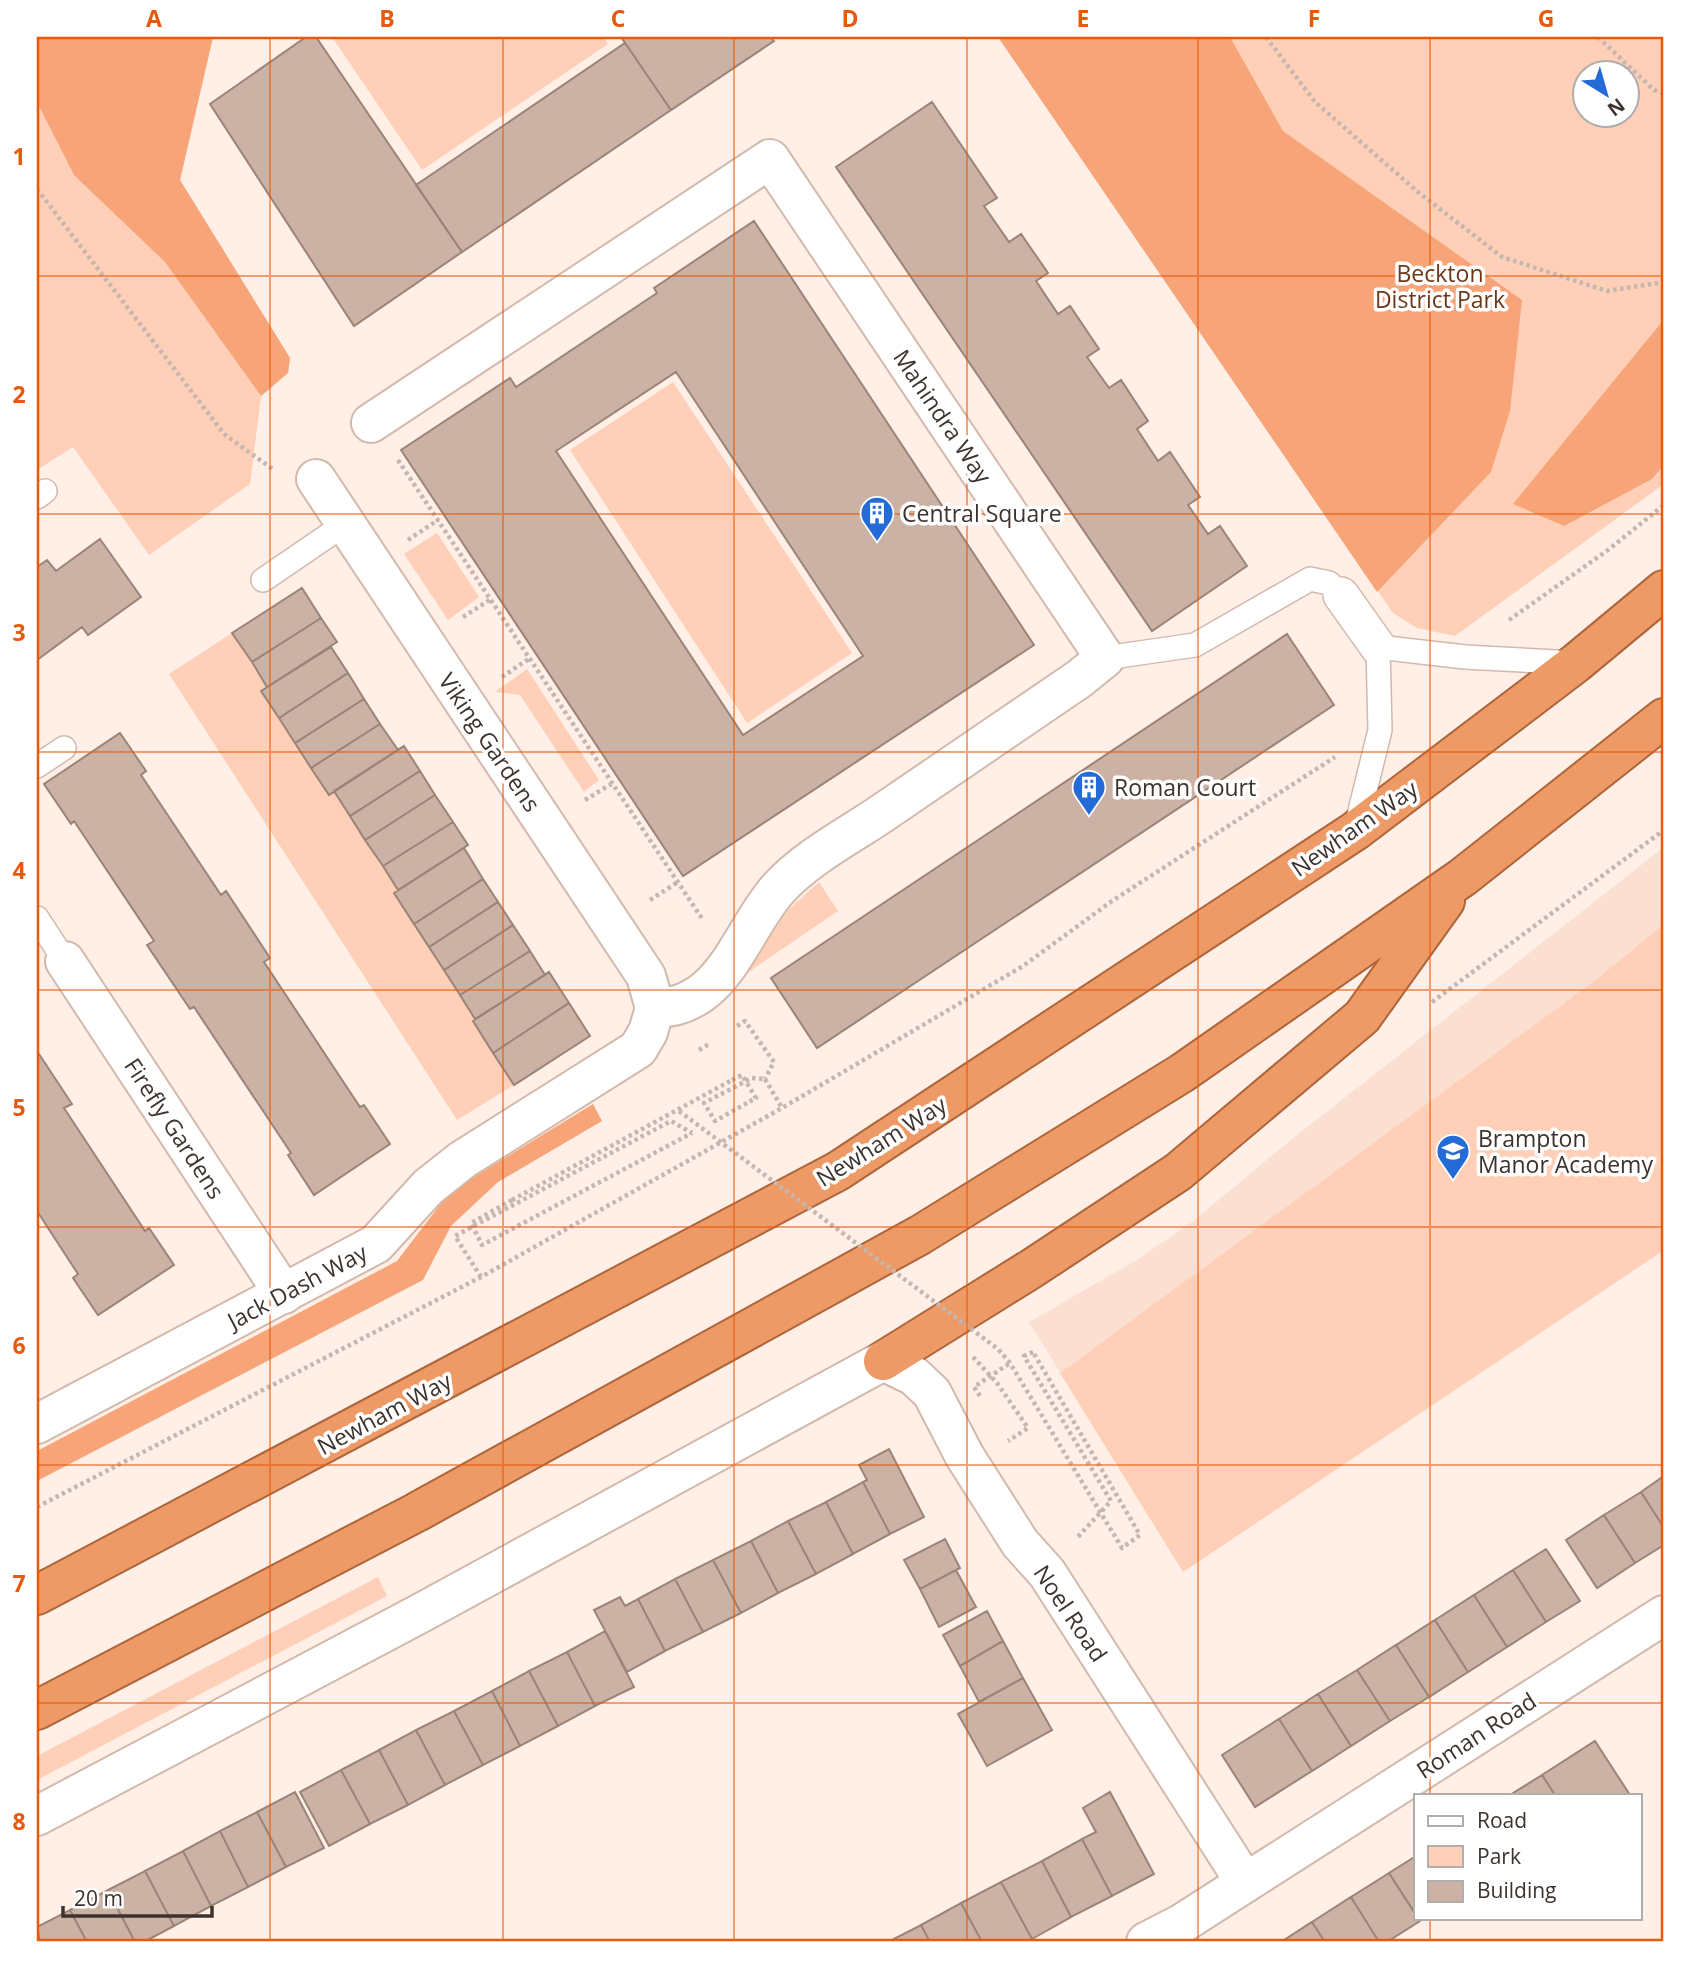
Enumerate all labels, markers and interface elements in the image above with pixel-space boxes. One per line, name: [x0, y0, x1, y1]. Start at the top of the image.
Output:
text: A: [146, 2, 162, 34]
text: B: [379, 2, 395, 34]
text: C: [611, 2, 625, 34]
text: D: [841, 2, 859, 34]
text: E: [1077, 2, 1089, 34]
text: F: [1308, 2, 1320, 34]
text: G: [1538, 2, 1554, 34]
north arrow: [1572, 60, 1642, 130]
text: N: [1602, 93, 1630, 123]
text: 1: [12, 140, 26, 172]
park label: Beckton District Park: [1375, 257, 1505, 315]
street label: Mahindra Way: [886, 343, 1000, 490]
text: 2: [12, 378, 26, 410]
building icon: Central Square: [858, 494, 896, 543]
place label: Central Square: [902, 497, 1062, 529]
text: 3: [12, 616, 26, 648]
street label: Viking Gardens: [432, 666, 548, 818]
building icon: Roman Court: [1070, 768, 1108, 817]
place label: Roman Court: [1114, 771, 1256, 803]
street label: Newham Way: [1284, 772, 1424, 883]
text: 4: [12, 854, 26, 886]
street label: Firefly Gardens: [117, 1051, 233, 1205]
street label: Newham Way: [810, 1088, 953, 1194]
text: 5: [12, 1091, 26, 1123]
place label: Brampton Manor Academy: [1478, 1122, 1653, 1180]
school or university icon: Brampton Manor Academy: [1434, 1132, 1472, 1181]
street label: Jack Dash Way: [220, 1235, 373, 1337]
text: 6: [12, 1329, 26, 1361]
street label: Newham Way: [311, 1364, 457, 1462]
street label: Noel Road: [1027, 1558, 1115, 1668]
text: 7: [12, 1567, 26, 1599]
street label: Roman Road: [1410, 1684, 1542, 1786]
legend: [1414, 1794, 1642, 1920]
text: 8: [12, 1805, 26, 1837]
text: Road: [1477, 1806, 1527, 1834]
text: Park: [1477, 1842, 1521, 1870]
scale bar: [63, 1874, 212, 1918]
text: Building: [1477, 1876, 1556, 1904]
text: 20 m: [74, 1884, 123, 1912]

